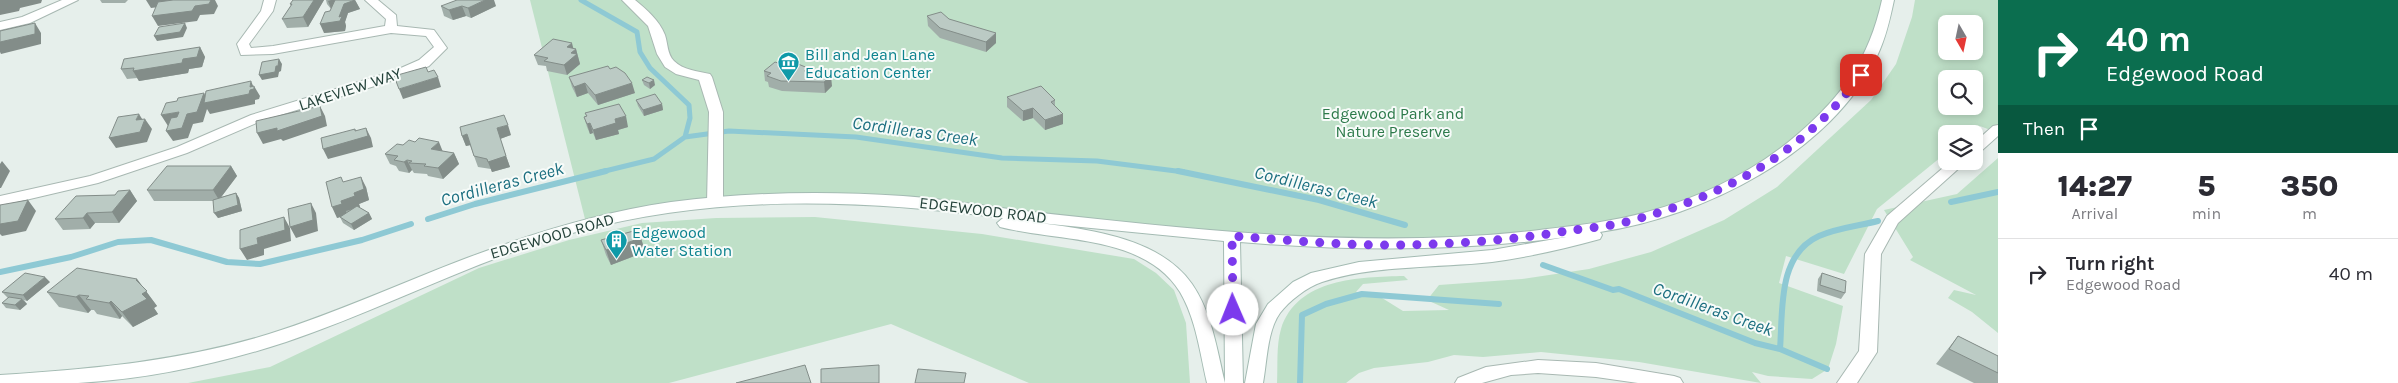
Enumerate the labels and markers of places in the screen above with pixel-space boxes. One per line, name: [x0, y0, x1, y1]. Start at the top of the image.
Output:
place label: Bill and Jean Lane Education Center: [805, 45, 935, 82]
museum icon: Bill and Jean Lane Education Center: [777, 51, 801, 82]
pin: [1840, 54, 1882, 96]
place label: Edgewood Water Station: [632, 223, 732, 260]
building icon: Edgewood Water Station: [604, 229, 628, 260]

